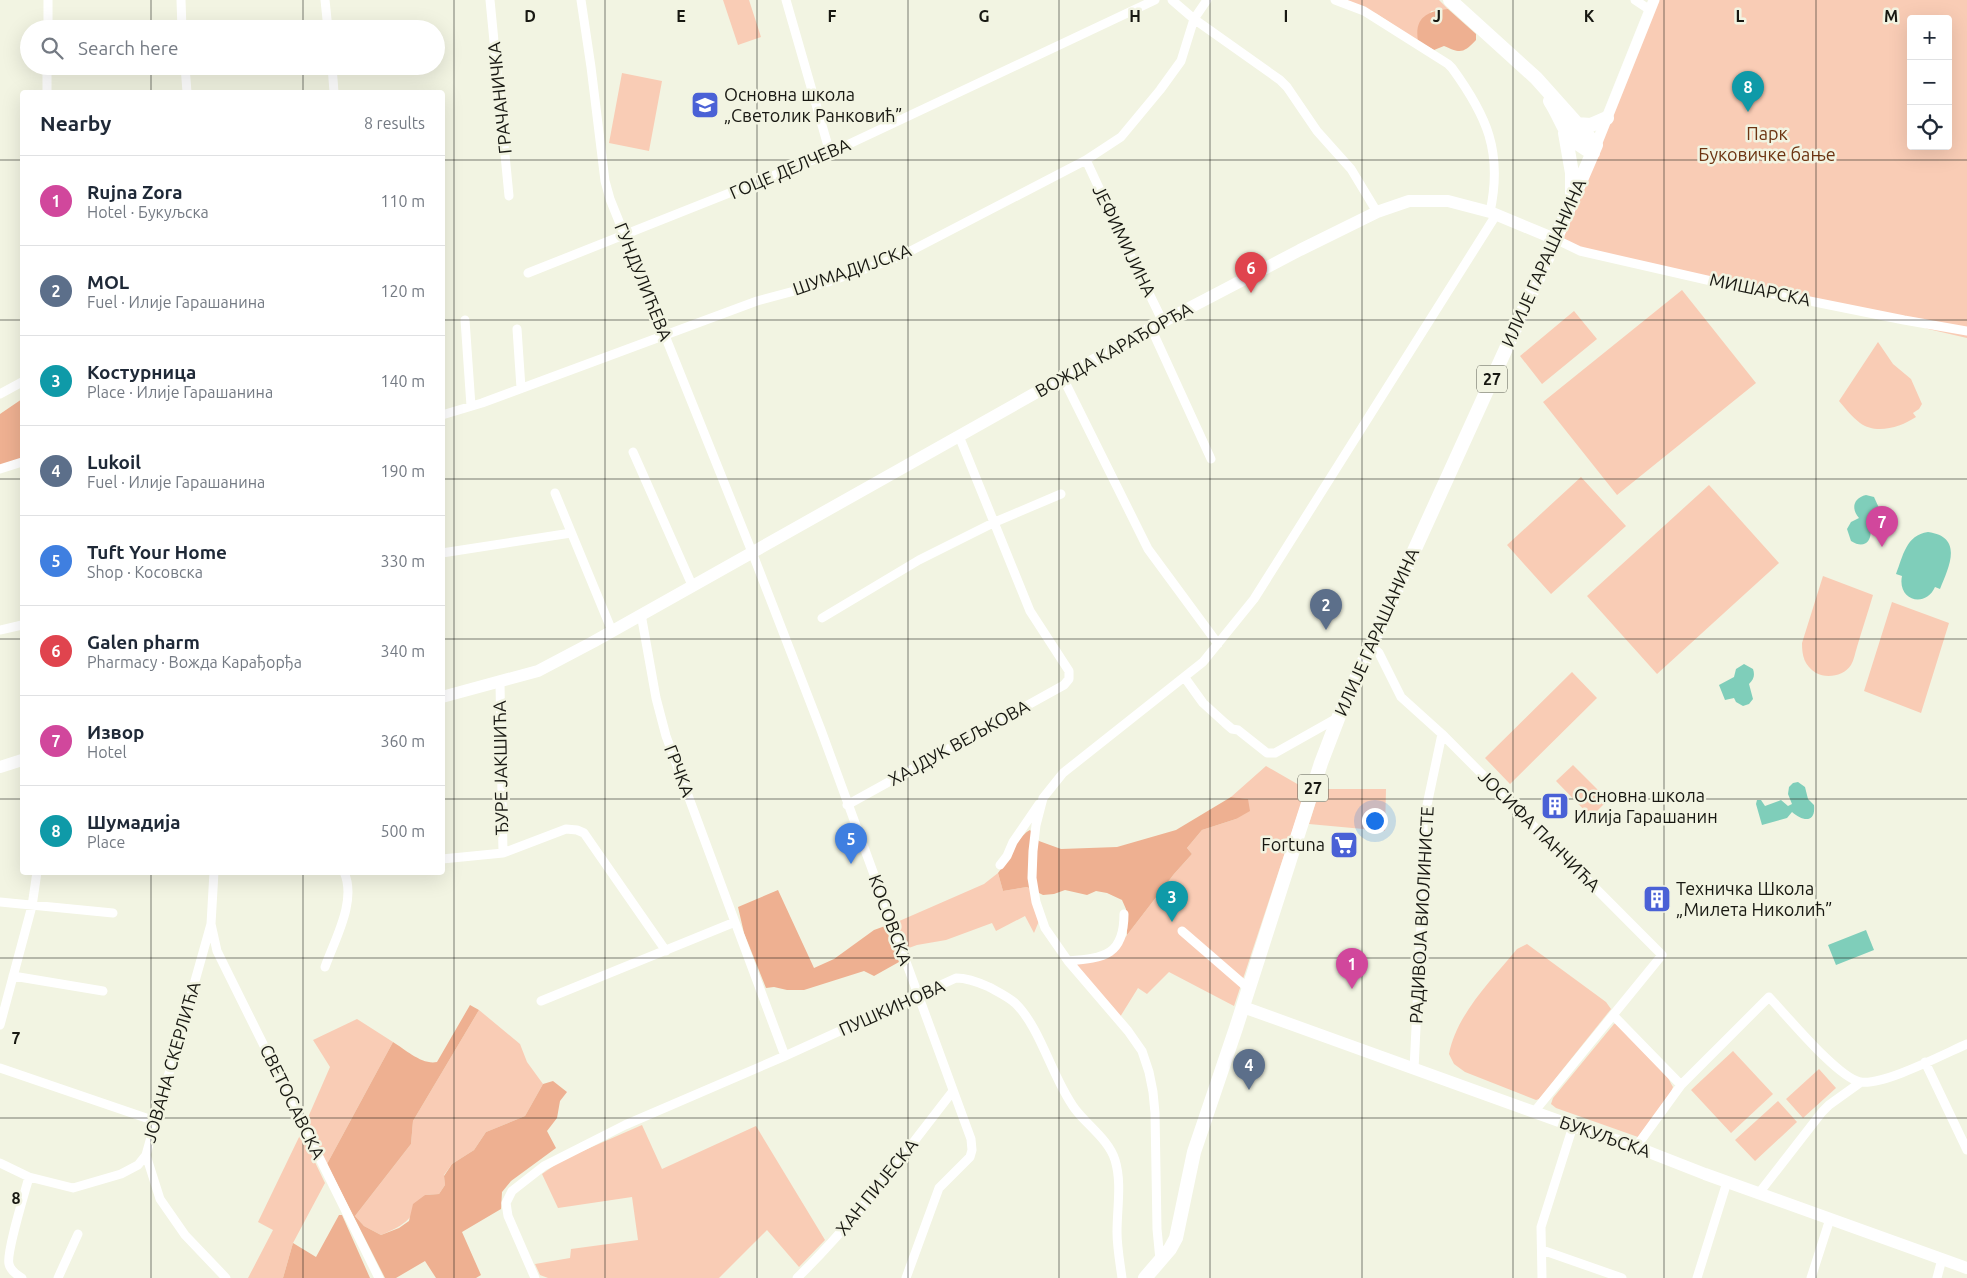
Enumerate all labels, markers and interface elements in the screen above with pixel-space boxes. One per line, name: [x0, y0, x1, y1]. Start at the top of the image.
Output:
text: D: [524, 7, 536, 25]
text: E: [676, 7, 686, 25]
text: F: [828, 7, 837, 25]
text: G: [978, 7, 990, 25]
text: H: [1129, 7, 1141, 25]
text: I: [1284, 7, 1288, 25]
text: J: [1433, 7, 1441, 25]
text: K: [1584, 7, 1595, 25]
text: L: [1736, 7, 1745, 25]
text: M: [1884, 7, 1898, 25]
map controls: [1907, 15, 1952, 150]
button: +: [1907, 15, 1952, 60]
search box: [20, 20, 445, 75]
icon: search: [38, 34, 66, 62]
text: Search here: [78, 37, 178, 59]
street label: ГРАЧАНИЧКА: [483, 41, 515, 155]
button: −: [1907, 60, 1952, 105]
pin: 8: [1732, 71, 1764, 112]
place label: Основна школа „Светолик Ранковић”: [724, 84, 903, 125]
school or university icon: Основна школа „Светолик Ранковић”: [690, 90, 720, 120]
button: locate: [1907, 105, 1952, 150]
text: Nearby: [40, 111, 111, 135]
text: 8 results: [364, 114, 425, 132]
park label: Парк Буковичке бање: [1698, 123, 1836, 164]
street label: ГОЦЕ ДЕЛЧЕВА: [726, 134, 853, 202]
street label: ИЛИЈЕ ГАРАШАНИНА: [1497, 175, 1589, 350]
text: Rujna Zora: [87, 181, 183, 203]
street label: ЈЕФИМИЈИНА: [1089, 182, 1161, 300]
text: 1: [51, 192, 61, 210]
text: 110 m: [380, 192, 425, 210]
text: Hotel · Букуљска: [87, 203, 209, 221]
street label: ГУНДУЛИЋЕВА: [611, 220, 677, 344]
street label: ШУМАДИЈСКА: [790, 239, 914, 299]
pin: 6: [1235, 252, 1267, 293]
street label: МИШАРСКА: [1708, 269, 1813, 310]
text: MOL: [87, 271, 129, 293]
text: 2: [51, 282, 61, 300]
text: 120 m: [380, 282, 425, 300]
text: Fuel · Илије Гарашанина: [87, 293, 265, 311]
street label: ВОЖДА КАРАЂОРЂА: [1032, 297, 1196, 401]
text: Костурница: [87, 361, 196, 383]
road number: 27: [1477, 366, 1507, 392]
text: 3: [51, 372, 61, 390]
text: 140 m: [380, 372, 425, 390]
text: Place · Илије Гарашанина: [87, 383, 273, 401]
text: Lukoil: [87, 451, 141, 473]
text: 4: [51, 462, 61, 480]
text: 190 m: [380, 462, 425, 480]
text: Fuel · Илије Гарашанина: [87, 473, 265, 491]
pin: 7: [1866, 506, 1898, 547]
text: Tuft Your Home: [87, 541, 227, 563]
street label: ИЛИЈЕ ГАРАШАНИНА: [1330, 544, 1422, 719]
text: 5: [51, 552, 61, 570]
text: 330 m: [380, 552, 425, 570]
text: Shop · Косовска: [87, 563, 203, 581]
pin: 2: [1310, 589, 1342, 630]
text: Galen pharm: [87, 631, 200, 653]
text: 6: [51, 642, 61, 660]
text: 340 m: [380, 642, 425, 660]
text: Pharmacy · Вожда Карађорђа: [87, 653, 302, 671]
street label: ХАЈДУК ВЕЉКОВА: [885, 695, 1033, 789]
street label: ЂУРЕ ЈАКШИЋА: [489, 700, 511, 836]
text: Извор: [87, 721, 144, 743]
text: 7: [51, 732, 61, 750]
text: 360 m: [380, 732, 425, 750]
street label: ГРЧКА: [661, 742, 699, 800]
text: Hotel: [87, 743, 127, 761]
street label: ЈОСИФА ПАНЧИЋА: [1475, 765, 1605, 895]
road number: 27: [1298, 774, 1328, 801]
place label: Основна школа Илија Гарашанин: [1574, 785, 1718, 826]
building icon: Основна школа Илија Гарашанин: [1540, 791, 1570, 821]
street label: РАДИВОЈА ВИОЛИНИСТЕ: [1405, 806, 1437, 1024]
your location: [1362, 808, 1388, 834]
text: Шумадија: [87, 811, 181, 833]
text: 8: [51, 822, 61, 840]
text: 500 m: [380, 822, 425, 840]
pin: 5: [835, 823, 867, 864]
supermarket icon: Fortuna: [1329, 830, 1359, 860]
text: Place: [87, 833, 125, 851]
place label: Fortuna: [1261, 834, 1325, 854]
street label: КОСОВСКА: [865, 872, 917, 968]
place label: Техничка Школа „Милета Николић”: [1676, 878, 1832, 919]
pin: 3: [1156, 881, 1188, 922]
building icon: Техничка Школа „Милета Николић”: [1642, 884, 1672, 914]
pin: 1: [1336, 948, 1368, 989]
street label: ПУШКИНОВА: [836, 975, 948, 1039]
street label: ЈОВАНА СКЕРЛИЋА: [138, 979, 204, 1144]
text: 7: [11, 1029, 21, 1047]
street label: СВЕТОСАВСКА: [257, 1041, 329, 1162]
pin: 4: [1233, 1049, 1265, 1090]
street label: БУКУЉСКА: [1557, 1111, 1654, 1161]
street label: ХАН ПИЈЕСКА: [831, 1134, 921, 1239]
text: 8: [11, 1189, 21, 1207]

